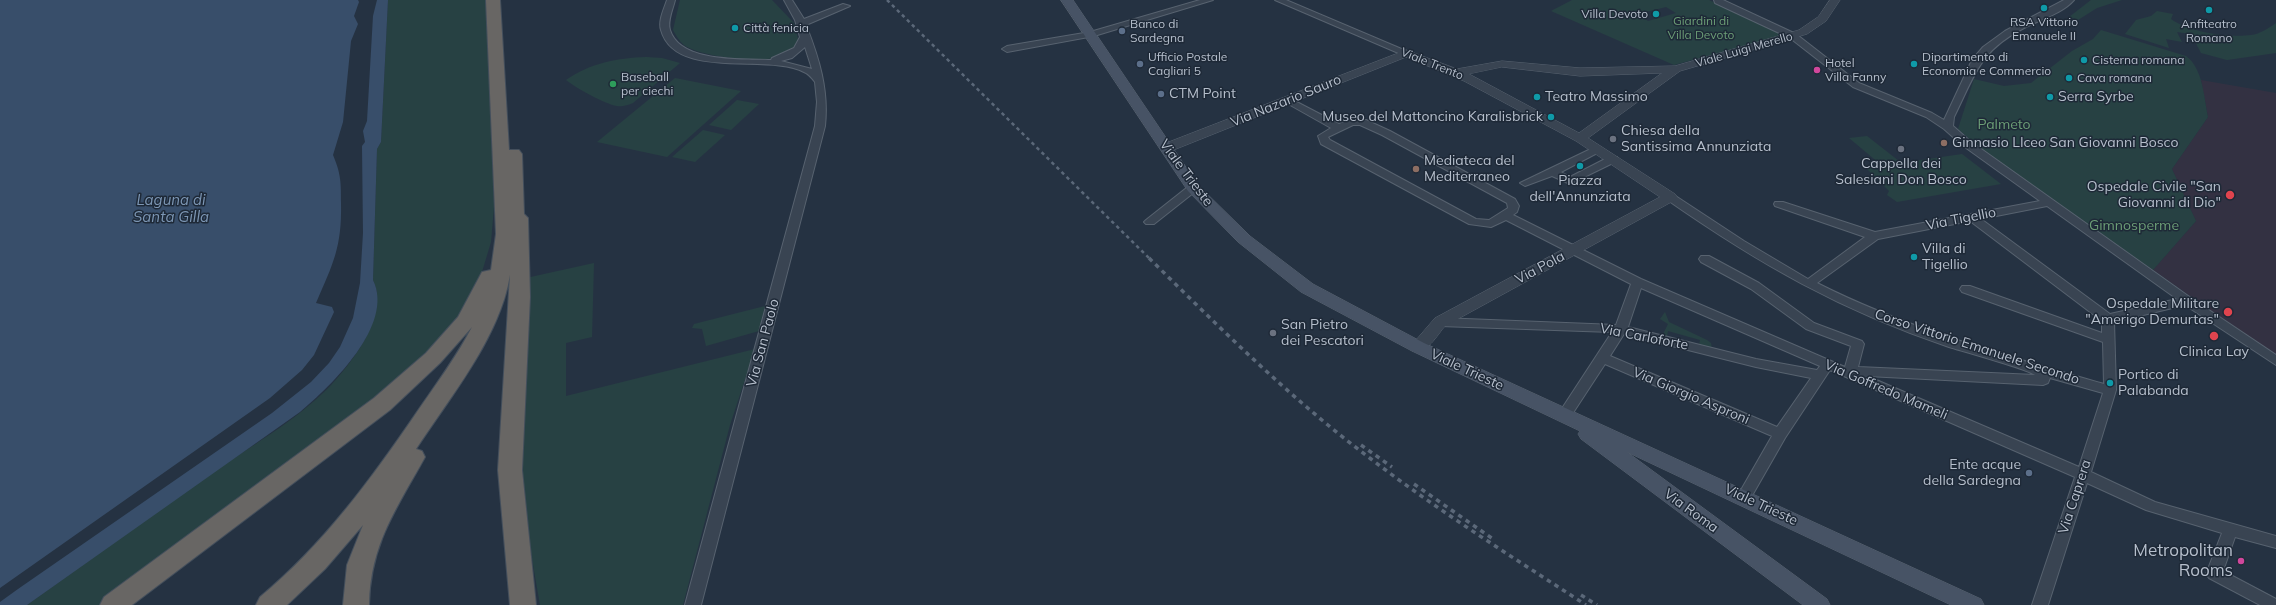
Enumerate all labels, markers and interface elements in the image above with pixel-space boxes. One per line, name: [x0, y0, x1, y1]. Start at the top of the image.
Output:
marker: RSA Vittorio Emanuele II: [2039, 3, 2049, 13]
marker: Anfiteatro Romano: [2204, 5, 2214, 15]
place label: Villa Devoto: [1581, 7, 1648, 21]
marker: Villa Devoto: [1651, 9, 1661, 19]
park label: Giardini di Villa Devoto: [1668, 14, 1734, 42]
place label: RSA Vittorio Emanuele II: [2010, 15, 2078, 43]
place label: Banco di Sardegna: [1130, 17, 1184, 45]
place label: Anfiteatro Romano: [2181, 17, 2237, 45]
place label: Città fenicia: [743, 21, 809, 35]
marker: Città fenicia: [730, 23, 740, 33]
marker: Banco di Sardegna: [1117, 26, 1127, 36]
street label: Viale Luigi Merello: [1694, 29, 1794, 71]
street label: Viale Trento: [1399, 45, 1465, 83]
place label: Ufficio Postale Cagliari 5: [1148, 50, 1227, 78]
place label: Dipartimento di Economia e Commercio: [1922, 50, 2051, 78]
place label: Cisterna romana: [2092, 53, 2184, 67]
marker: Cisterna romana: [2079, 55, 2089, 65]
place label: Hotel Villa Fanny: [1825, 56, 1886, 84]
marker: Ufficio Postale Cagliari 5: [1135, 59, 1145, 69]
marker: Dipartimento di Economia e Commercio: [1909, 59, 1919, 69]
marker: Hotel Villa Fanny: [1812, 65, 1822, 75]
place label: Baseball per ciechi: [621, 70, 673, 98]
street label: Via Nazario Sauro: [1228, 71, 1344, 131]
place label: Cava romana: [2077, 71, 2152, 85]
marker: Cava romana: [2064, 73, 2074, 83]
marker: Baseball per ciechi: [608, 79, 618, 89]
place label: CTM Point: [1169, 86, 1236, 102]
marker: CTM Point: [1156, 89, 1166, 99]
place label: Teatro Massimo: [1545, 89, 1648, 105]
place label: Serra Syrbe: [2058, 89, 2134, 105]
marker: Teatro Massimo: [1532, 92, 1542, 102]
marker: Serra Syrbe: [2045, 92, 2055, 102]
place label: Museo del Mattoncino Karalisbrick: [1322, 109, 1543, 125]
marker: Museo del Mattoncino Karalisbrick: [1546, 112, 1556, 122]
park label: Palmeto: [1977, 117, 2031, 133]
place label: Chiesa della Santissima Annunziata: [1621, 123, 1771, 156]
marker: Chiesa della Santissima Annunziata: [1608, 134, 1618, 144]
place label: Ginnasio LIceo San Giovanni Bosco: [1952, 135, 2178, 151]
street label: Viale Trieste: [1156, 136, 1216, 210]
marker: Ginnasio LIceo San Giovanni Bosco: [1939, 138, 1949, 148]
marker: Cappella dei Salesiani Don Bosco: [1896, 144, 1906, 154]
place label: Mediateca del Mediterraneo: [1424, 153, 1514, 186]
place label: Cappella dei Salesiani Don Bosco: [1835, 156, 1967, 188]
marker: Piazza dell'Annunziata: [1575, 161, 1585, 171]
marker: Mediateca del Mediterraneo: [1411, 164, 1421, 174]
place label: Piazza dell'Annunziata: [1529, 173, 1631, 206]
place label: Ospedale Civile "San Giovanni di Dio": [2087, 179, 2221, 212]
marker: Ospedale Civile "San Giovanni di Dio": [2224, 189, 2236, 201]
water label: Laguna di Santa Gilla: [133, 191, 209, 226]
street label: Via Tigellio: [1925, 204, 1997, 234]
park label: Gimnosperme: [2089, 218, 2179, 234]
place label: Villa di Tigellio: [1922, 241, 1968, 274]
street label: Via Pola: [1512, 248, 1568, 288]
marker: Villa di Tigellio: [1909, 252, 1919, 262]
place label: Ospedale Militare "Amerigo Demurtas": [2085, 296, 2219, 328]
street label: Via San Paolo: [743, 297, 783, 389]
street label: Corso Vittorio Emanuele Secondo: [1872, 306, 2082, 388]
marker: Ospedale Militare "Amerigo Demurtas": [2222, 306, 2234, 318]
place label: San Pietro dei Pescatori: [1281, 317, 1364, 350]
street label: Via Carloforte: [1598, 320, 1690, 354]
marker: San Pietro dei Pescatori: [1268, 328, 1278, 338]
marker: Clinica Lay: [2208, 330, 2220, 342]
place label: Clinica Lay: [2179, 344, 2249, 360]
street label: Viale Trieste: [1428, 346, 1506, 394]
street label: Via Goffredo Mameli: [1822, 356, 1950, 424]
street label: Via Giorgio Asproni: [1630, 364, 1752, 428]
place label: Portico di Palabanda: [2118, 367, 2189, 400]
marker: Portico di Palabanda: [2105, 378, 2115, 388]
place label: Ente acque della Sardegna: [1923, 457, 2021, 490]
street label: Via Caprera: [2055, 458, 2095, 536]
marker: Ente acque della Sardegna: [2024, 468, 2034, 478]
street label: Viale Trieste: [1722, 481, 1800, 529]
street label: Via Roma: [1660, 486, 1722, 536]
place label: Metropolitan Rooms: [2133, 541, 2233, 581]
marker: Metropolitan Rooms: [2236, 556, 2246, 566]

